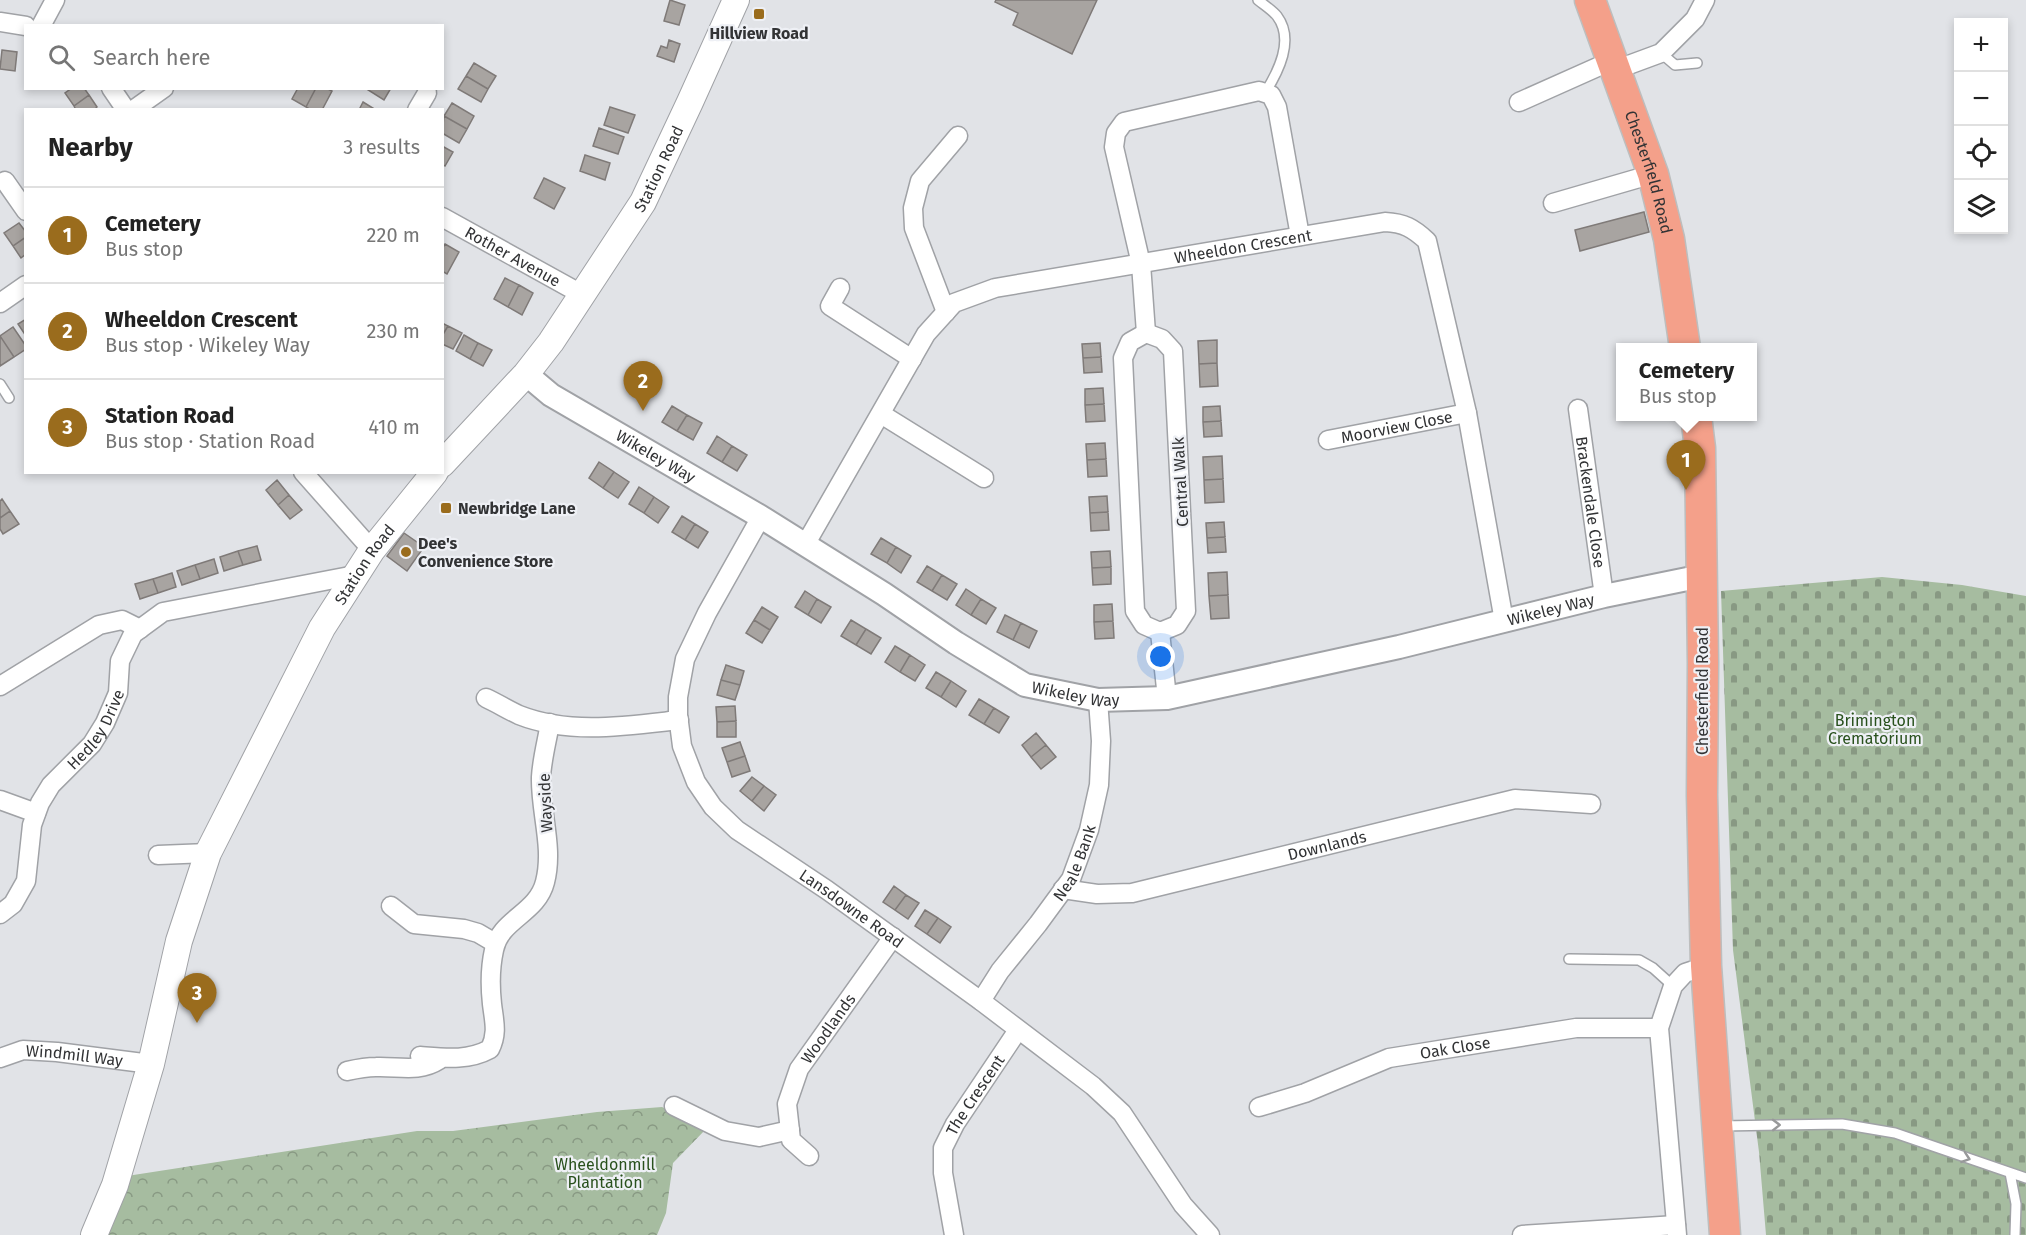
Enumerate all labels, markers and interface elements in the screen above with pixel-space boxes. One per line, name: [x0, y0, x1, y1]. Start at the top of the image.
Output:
marker: Hillview Road: [752, 7, 766, 21]
map controls: [1954, 18, 2008, 234]
button: +: [1954, 18, 2008, 72]
search box: [24, 24, 444, 90]
place label: Hillview Road: [709, 24, 809, 43]
icon: search: [45, 41, 78, 74]
text: Search here: [93, 44, 211, 71]
button: −: [1954, 72, 2008, 126]
street label: Chesterfield Road: [1621, 108, 1676, 236]
street label: Station Road: [630, 123, 688, 216]
button: locate: [1954, 126, 2008, 180]
text: Nearby: [48, 132, 133, 163]
text: 3 results: [343, 135, 420, 159]
button: layers: [1954, 180, 2008, 234]
text: Cemetery: [105, 210, 201, 237]
text: 1: [63, 223, 72, 247]
text: 220 m: [367, 223, 420, 247]
street label: Rother Avenue: [462, 223, 564, 291]
street label: Wheeldon Crescent: [1173, 226, 1313, 268]
text: Bus stop: [105, 237, 183, 261]
text: Wheeldon Crescent: [105, 306, 298, 333]
text: 2: [62, 319, 73, 343]
text: 230 m: [367, 319, 420, 343]
text: Bus stop · Wikeley Way: [105, 333, 310, 357]
popup: [1616, 343, 1757, 421]
text: Cemetery: [1639, 357, 1734, 384]
pin: 2: [624, 362, 662, 411]
text: Bus stop: [1639, 384, 1717, 408]
text: Station Road: [105, 402, 234, 429]
street label: Moorview Close: [1339, 407, 1454, 447]
text: 3: [62, 415, 73, 439]
text: 410 m: [368, 415, 420, 439]
street label: Wikeley Way: [612, 426, 699, 487]
text: Bus stop · Station Road: [105, 429, 315, 453]
street label: Brackendale Close: [1572, 435, 1609, 569]
street label: Central Walk: [1169, 436, 1192, 527]
pin: 1: [1666, 440, 1706, 490]
place label: Newbridge Lane: [458, 499, 576, 518]
marker: Newbridge Lane: [439, 501, 453, 515]
street label: Station Road: [331, 521, 399, 608]
place label: Dee's Convenience Store: [418, 534, 553, 571]
marker: Dee's Convenience Store: [399, 545, 413, 559]
street label: Wikeley Way: [1505, 590, 1597, 630]
street label: Chesterfield Road: [1693, 627, 1712, 755]
your location: [1146, 642, 1175, 671]
street label: Wikeley Way: [1030, 678, 1120, 711]
street label: Hedley Drive: [63, 687, 128, 773]
park label: Brimington Crematorium: [1828, 711, 1922, 748]
street label: Wayside: [534, 773, 557, 833]
street label: Neale Bank: [1049, 822, 1100, 905]
street label: Downlands: [1286, 827, 1368, 864]
street label: Lansdowne Road: [796, 865, 907, 952]
pin: 3: [178, 974, 216, 1023]
street label: Woodlands: [797, 990, 860, 1067]
street label: Oak Close: [1419, 1033, 1492, 1063]
street label: Windmill Way: [25, 1041, 124, 1070]
street label: The Crescent: [942, 1051, 1009, 1138]
one-way arrow: [1772, 1119, 1781, 1132]
one-way arrow: [1960, 1150, 1971, 1163]
park label: Wheeldonmill Plantation: [555, 1155, 656, 1192]

